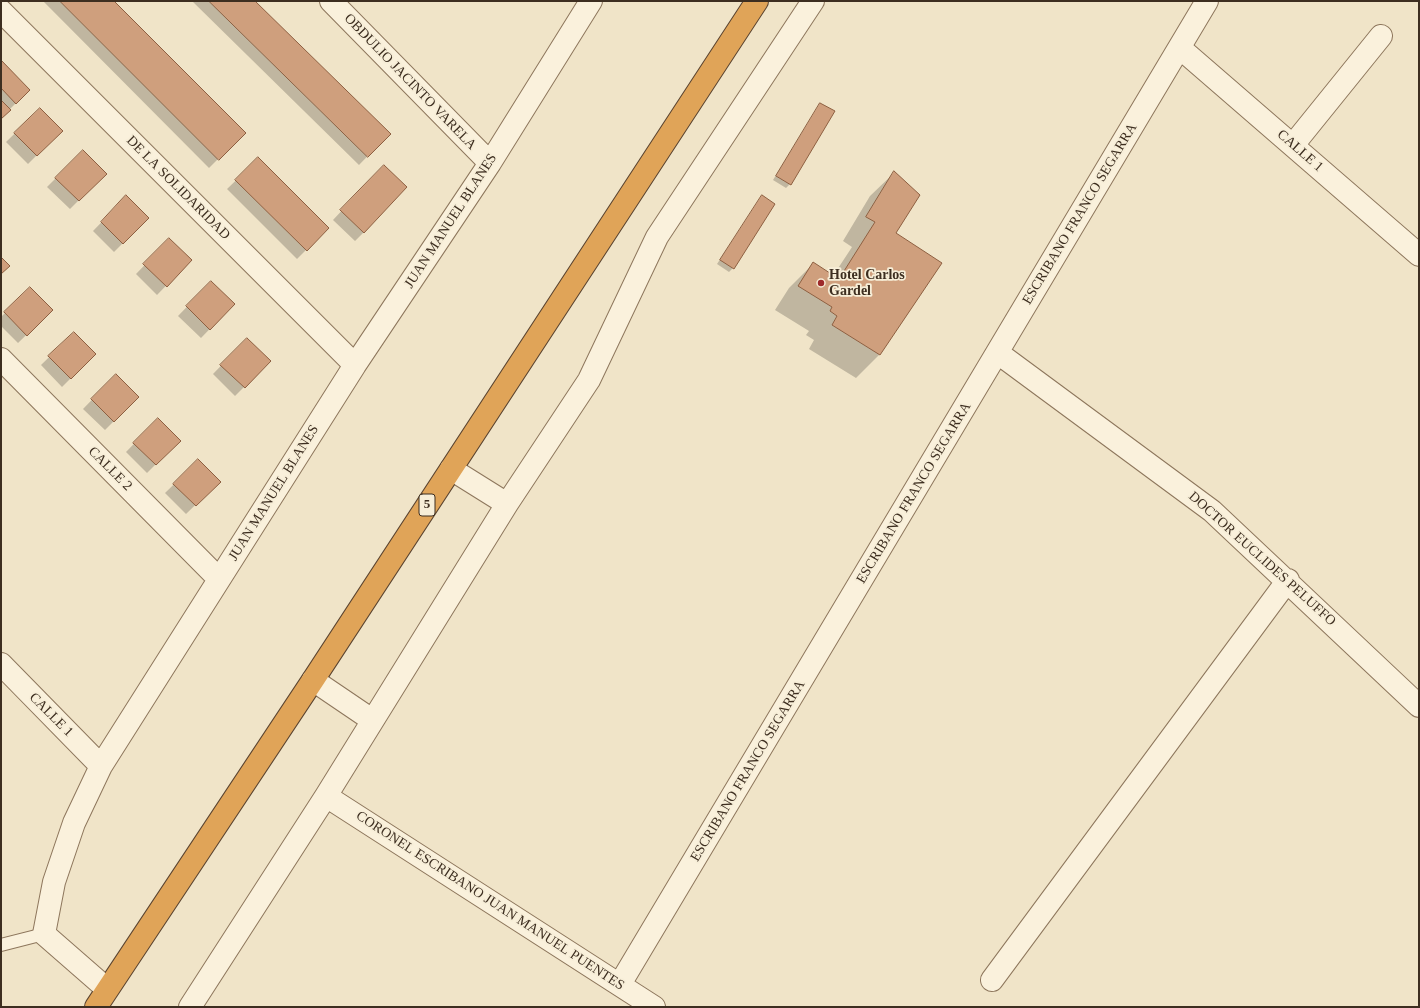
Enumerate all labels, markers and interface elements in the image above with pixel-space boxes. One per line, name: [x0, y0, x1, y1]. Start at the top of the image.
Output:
street label: OBDULIO JACINTO VARELA: [340, 10, 480, 154]
street label: ESCRIBANO FRANCO SEGARRA: [1019, 120, 1141, 308]
street label: CALLE 1: [1274, 126, 1326, 176]
street label: DE LA SOLIDARIDAD: [123, 133, 233, 243]
street label: JUAN MANUEL BLANES: [401, 151, 501, 291]
place label: Hotel Carlos Gardel: [829, 267, 905, 300]
marker: Hotel Carlos Gardel: [816, 278, 826, 288]
street label: ESCRIBANO FRANCO SEGARRA: [853, 399, 975, 587]
street label: JUAN MANUEL BLANES: [225, 422, 323, 564]
street label: CALLE 2: [84, 443, 136, 495]
street label: DOCTOR EUCLIDES PELUFFO: [1185, 488, 1339, 630]
road number: 5: [419, 494, 435, 516]
street label: ESCRIBANO FRANCO SEGARRA: [687, 677, 809, 865]
street label: CALLE 1: [25, 689, 77, 741]
street label: CORONEL ESCRIBANO JUAN MANUEL PUENTES: [353, 808, 627, 994]

